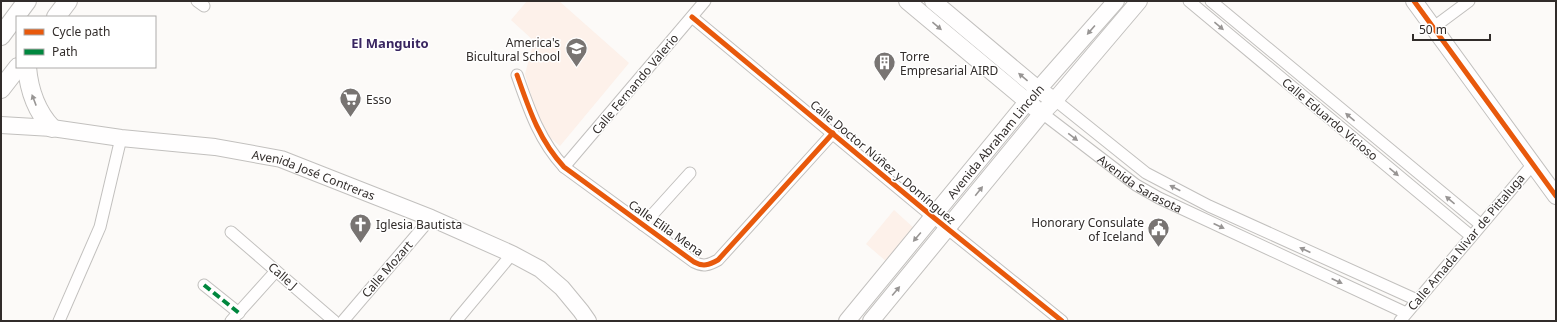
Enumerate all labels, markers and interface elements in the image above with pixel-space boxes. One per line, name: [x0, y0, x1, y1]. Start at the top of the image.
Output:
legend: [16, 16, 156, 68]
scale bar: [1413, 16, 1490, 42]
text: 50 m: [1419, 21, 1447, 38]
one-way arrow: [932, 22, 942, 31]
one-way arrow: [1214, 22, 1224, 31]
text: Cycle path: [52, 23, 110, 40]
one-way arrow: [1086, 25, 1095, 36]
street label: Calle Fernando Valerio: [588, 30, 682, 138]
district label: El Manguito: [351, 34, 429, 52]
place label: America's Bicultural School: [466, 34, 560, 65]
school or university icon: America's Bicultural School: [563, 36, 589, 69]
text: Path: [52, 43, 78, 60]
place label: Torre Empresarial AIRD: [900, 48, 998, 79]
building icon: Torre Empresarial AIRD: [872, 50, 898, 83]
one-way arrow: [1018, 73, 1029, 82]
street label: Calle Eduardo Vicioso: [1278, 74, 1382, 164]
street label: Avenida Abraham Lincoln: [943, 80, 1048, 202]
supermarket icon: Esso: [337, 86, 363, 119]
place label: Esso: [366, 91, 391, 108]
one-way arrow: [31, 93, 37, 105]
street label: Calle Doctor Núñez y Domínguez: [807, 96, 960, 228]
one-way arrow: [1345, 112, 1356, 121]
one-way arrow: [1068, 133, 1079, 141]
street label: Avenida José Contreras: [251, 145, 378, 204]
street label: Avenida Sarasota: [1094, 150, 1185, 216]
one-way arrow: [1389, 168, 1399, 177]
street label: Calle Amada Nivar de Pittaluga: [1404, 170, 1528, 314]
one-way arrow: [975, 185, 983, 196]
one-way arrow: [1169, 185, 1180, 191]
one-way arrow: [1445, 195, 1456, 204]
street label: Calle Elila Mena: [625, 196, 707, 260]
church icon: Iglesia Bautista: [348, 211, 374, 244]
place label: Honorary Consulate of Iceland: [1031, 214, 1144, 245]
place label: Iglesia Bautista: [376, 216, 462, 233]
public building icon: Honorary Consulate of Iceland: [1146, 216, 1172, 249]
one-way arrow: [1213, 223, 1225, 229]
one-way arrow: [913, 232, 922, 243]
street label: Calle Mozart: [358, 236, 417, 301]
one-way arrow: [1299, 247, 1310, 253]
street label: Calle J: [265, 259, 301, 293]
one-way arrow: [1331, 278, 1343, 284]
one-way arrow: [892, 286, 901, 296]

